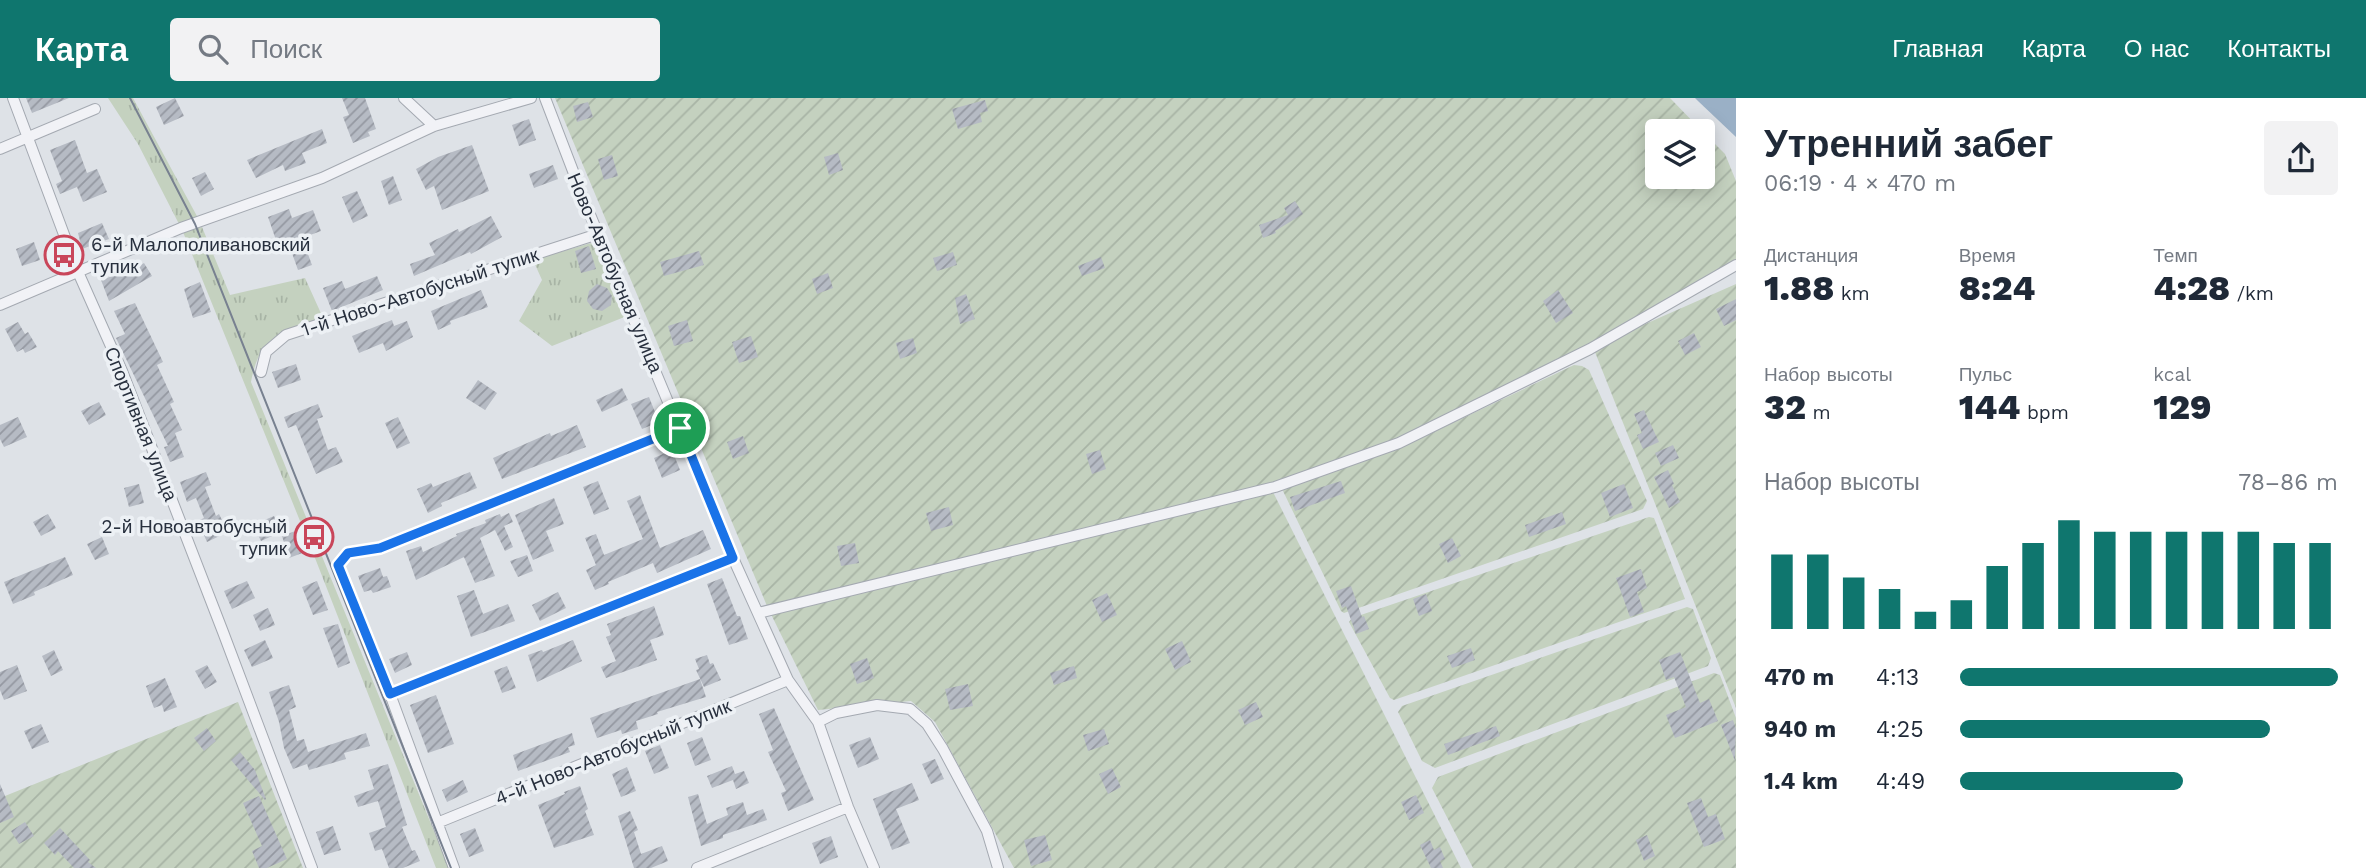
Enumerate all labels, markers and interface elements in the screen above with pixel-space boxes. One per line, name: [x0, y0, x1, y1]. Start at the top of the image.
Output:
search box: [170, 18, 660, 81]
text: Карта: [35, 30, 128, 69]
icon: search: [194, 30, 232, 68]
text: Поиск: [250, 34, 322, 64]
text: Главная: [1892, 35, 1984, 63]
text: Карта: [2022, 35, 2086, 63]
text: О нас: [2124, 35, 2189, 63]
text: Контакты: [2227, 35, 2331, 63]
map controls: [1645, 119, 1715, 189]
button: layers: [1645, 119, 1715, 189]
button: share: [2264, 121, 2338, 195]
text: Утренний забег: [1764, 122, 2053, 166]
street label: Ново-Автобусная улица: [562, 169, 668, 377]
text: 06:19 · 4 × 470 m: [1764, 170, 1956, 197]
place label: 6-й Малополивановский тупик: [91, 233, 310, 278]
bus stop icon: 6-й Малополивановский тупик: [43, 234, 85, 276]
street label: 1-й Ново-Автобусный тупик: [298, 243, 542, 341]
text: Дистанция: [1764, 244, 1858, 267]
text: Время: [1959, 244, 2016, 267]
text: Темп: [2153, 244, 2198, 267]
text: 1.88: [1764, 267, 1834, 309]
text: 8:24: [1959, 267, 2035, 309]
text: 4:28: [2153, 267, 2230, 309]
text: km: [1834, 282, 1870, 305]
text: /km: [2230, 282, 2274, 305]
street label: Спортивная улица: [100, 344, 183, 505]
text: Набор высоты: [1764, 363, 1893, 386]
text: Пульс: [1959, 363, 2012, 386]
text: kcal: [2153, 363, 2191, 386]
text: 32: [1764, 386, 1806, 428]
text: 144: [1959, 386, 2020, 428]
text: 129: [2153, 386, 2212, 428]
pin: [650, 398, 710, 458]
text: m: [1806, 401, 1831, 424]
text: bpm: [2020, 401, 2069, 424]
icon: arrive: [661, 409, 699, 447]
text: Набор высоты: [1764, 469, 1920, 496]
text: 78–86 m: [2238, 469, 2338, 496]
place label: 2-й Новоавтобусный тупик: [101, 515, 288, 560]
bus stop icon: 2-й Новоавтобусный тупик: [293, 516, 335, 558]
text: 470 m: [1764, 664, 1834, 691]
text: 4:13: [1876, 664, 1919, 691]
street label: 4-й Ново-Автобусный тупик: [492, 694, 735, 810]
text: 940 m: [1764, 716, 1836, 743]
text: 4:25: [1876, 716, 1924, 743]
text: 1.4 km: [1764, 768, 1838, 795]
text: 4:49: [1876, 768, 1925, 795]

